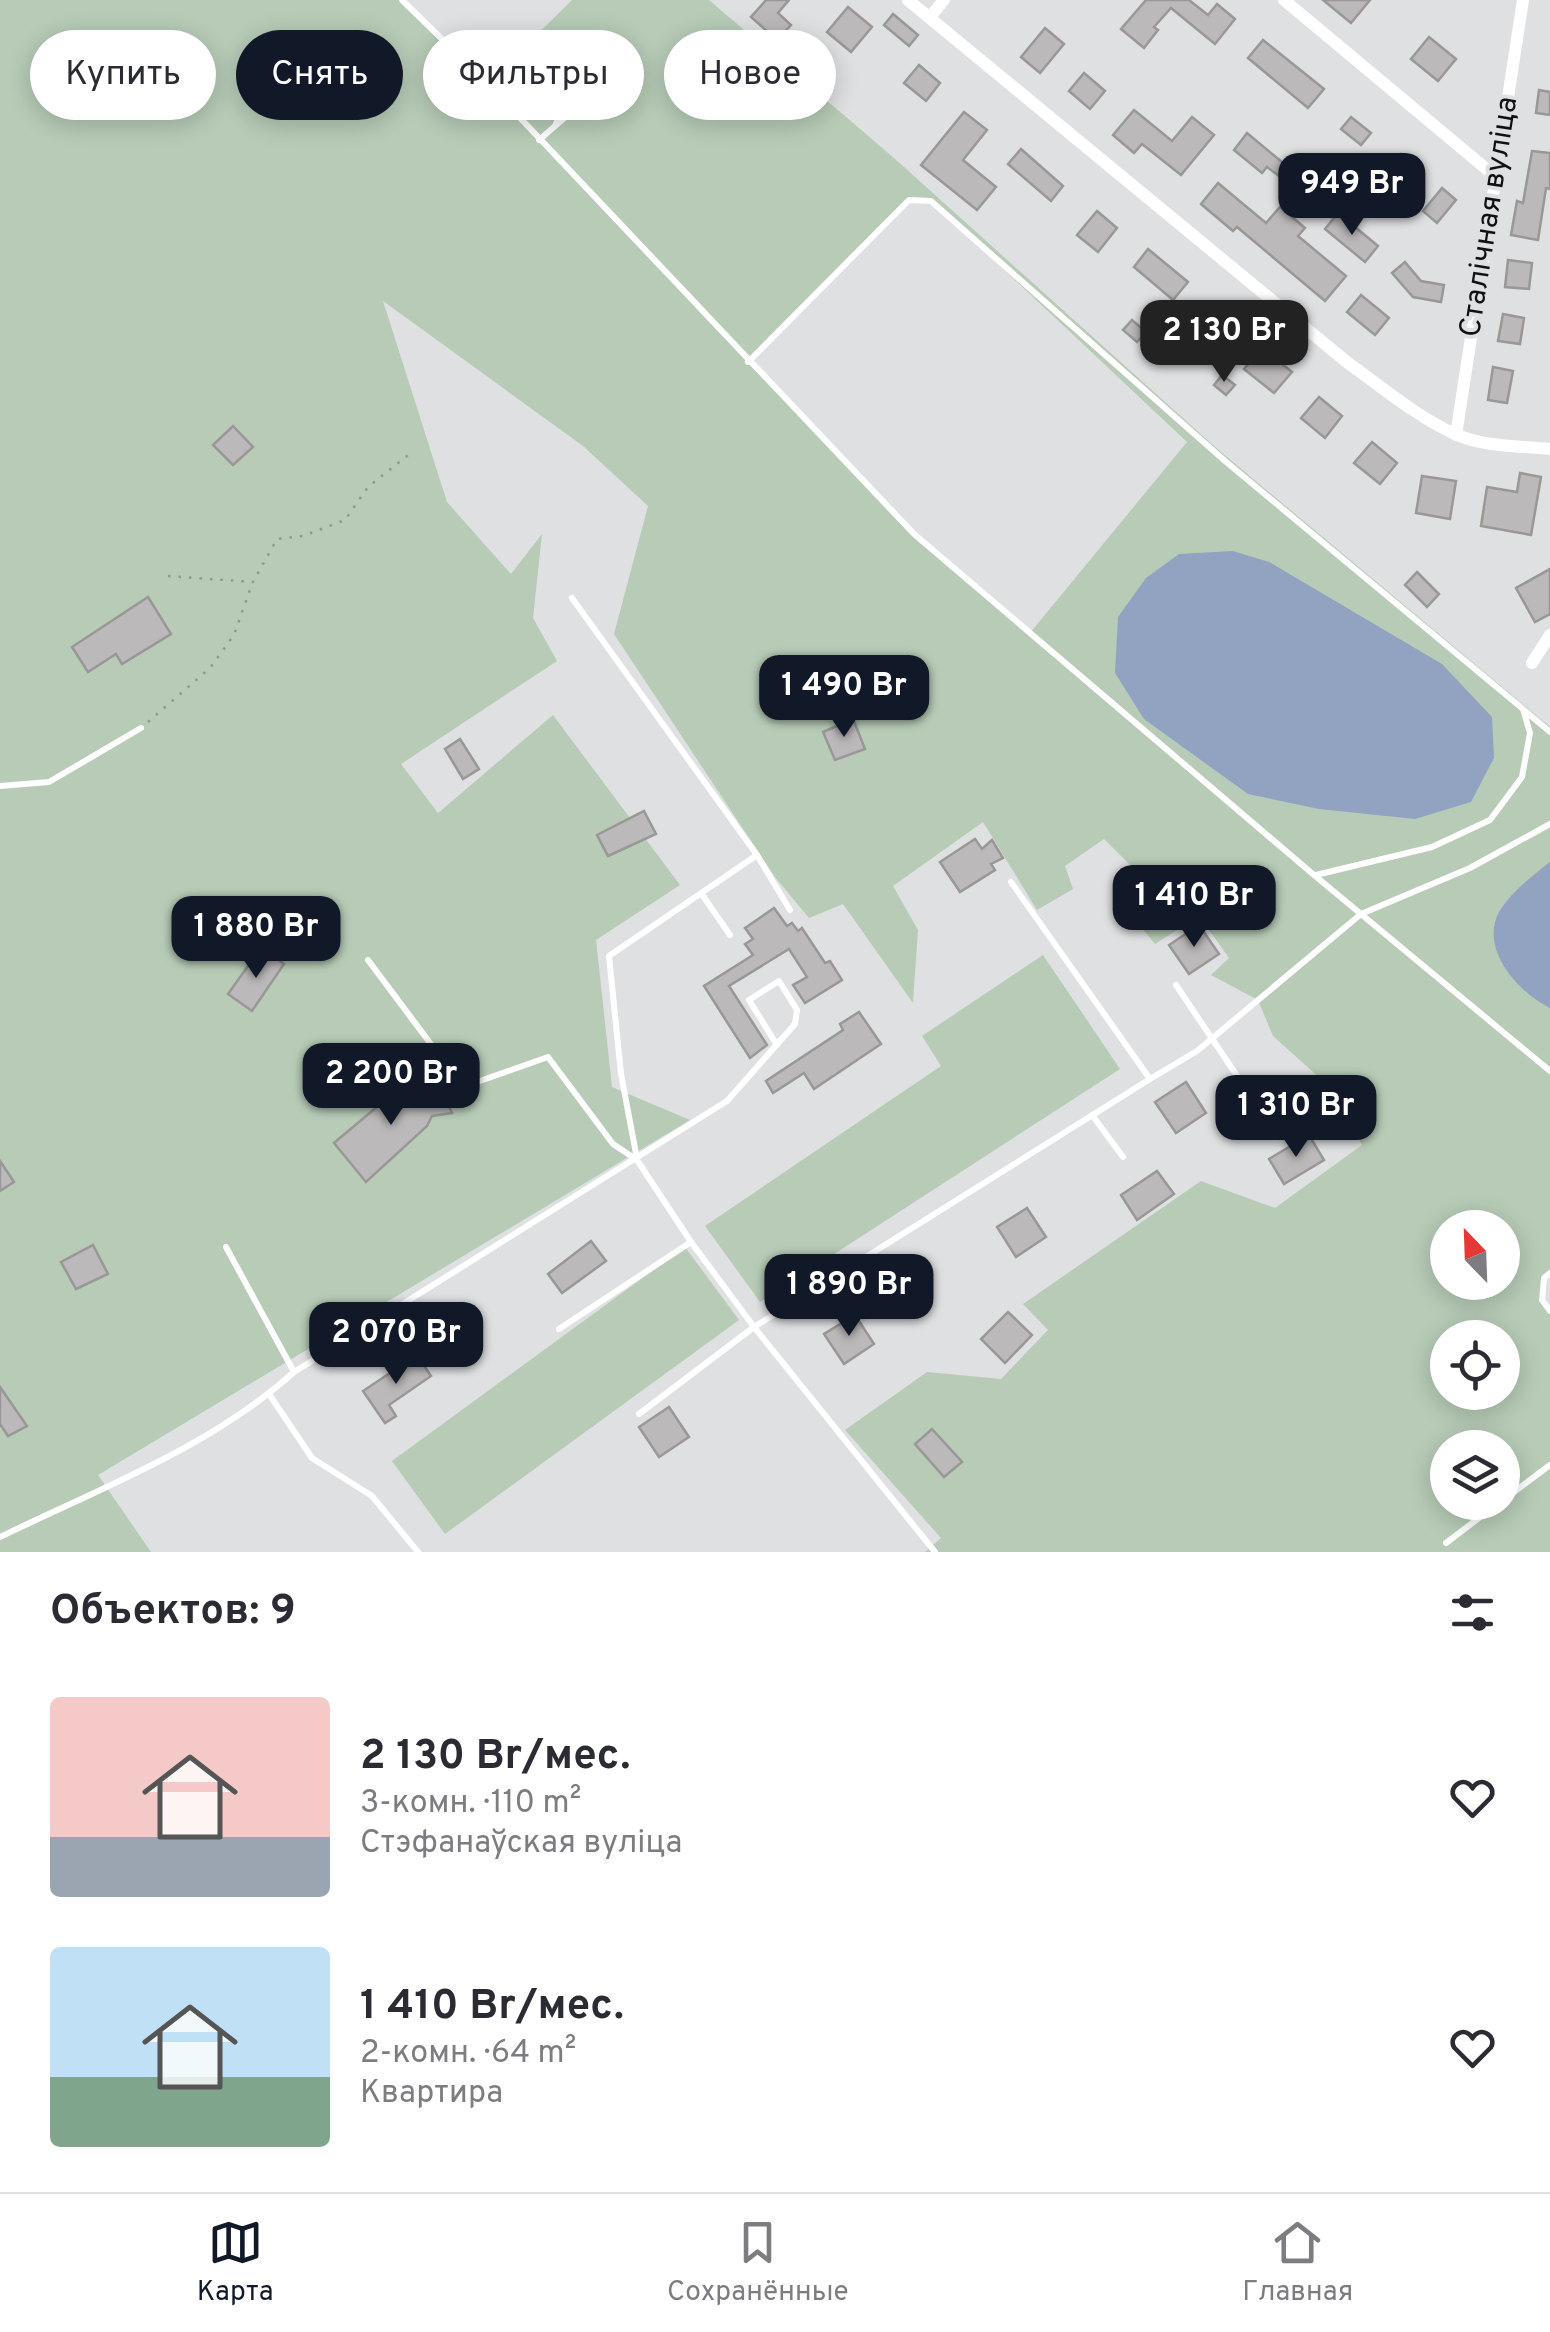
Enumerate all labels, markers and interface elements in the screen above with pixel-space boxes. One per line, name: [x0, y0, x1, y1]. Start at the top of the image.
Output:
chip: Купить: [30, 30, 216, 120]
chip: Снять: [236, 30, 403, 120]
chip: Фильтры: [423, 30, 644, 120]
chip: Новое: [664, 30, 836, 120]
street label: Сталічная вуліца: [1453, 94, 1527, 340]
pin: 949 Br: [1271, 153, 1433, 238]
text: 949 Br: [1300, 165, 1404, 205]
pin: 2 130 Br: [1121, 300, 1327, 385]
text: 2 130 Br: [1162, 312, 1286, 352]
pin: 1 490 Br: [741, 655, 947, 740]
text: 1 490 Br: [781, 667, 907, 707]
pin: 1 410 Br: [1091, 865, 1297, 950]
text: 1 410 Br: [1135, 877, 1253, 917]
pin: 1 880 Br: [153, 896, 359, 981]
text: 1 880 Br: [193, 908, 319, 948]
pin: 2 200 Br: [288, 1043, 494, 1128]
text: 2 200 Br: [325, 1055, 457, 1095]
pin: 1 310 Br: [1193, 1075, 1399, 1160]
text: 1 310 Br: [1237, 1087, 1355, 1127]
north arrow: [1430, 1210, 1520, 1300]
map controls: [1430, 1210, 1520, 1520]
pin: 1 890 Br: [746, 1254, 952, 1339]
text: 1 890 Br: [786, 1266, 912, 1306]
pin: 2 070 Br: [293, 1302, 499, 1387]
text: 2 070 Br: [331, 1314, 461, 1354]
button: locate: [1430, 1320, 1520, 1410]
button: layers: [1430, 1430, 1520, 1520]
icon: filters: [1445, 1585, 1500, 1640]
text: Объектов: 9: [50, 1586, 296, 1639]
text: 2 130 Br/мес.: [360, 1731, 630, 1784]
icon: home: [130, 1737, 250, 1857]
icon: heart: [1445, 1770, 1500, 1825]
text: 3-комн. · 110 m²: [360, 1784, 581, 1824]
text: Стэфанаўская вуліца: [360, 1824, 682, 1864]
text: 1 410 Br/мес.: [360, 1981, 624, 2034]
icon: home: [130, 1987, 250, 2107]
icon: heart: [1445, 2020, 1500, 2075]
text: 2-комн. · 64 m²: [360, 2034, 576, 2074]
text: Квартира: [360, 2074, 503, 2114]
tab: Карта: [197, 2215, 273, 2311]
tab: Сохранённые: [667, 2215, 849, 2311]
tab: Главная: [1242, 2215, 1353, 2311]

